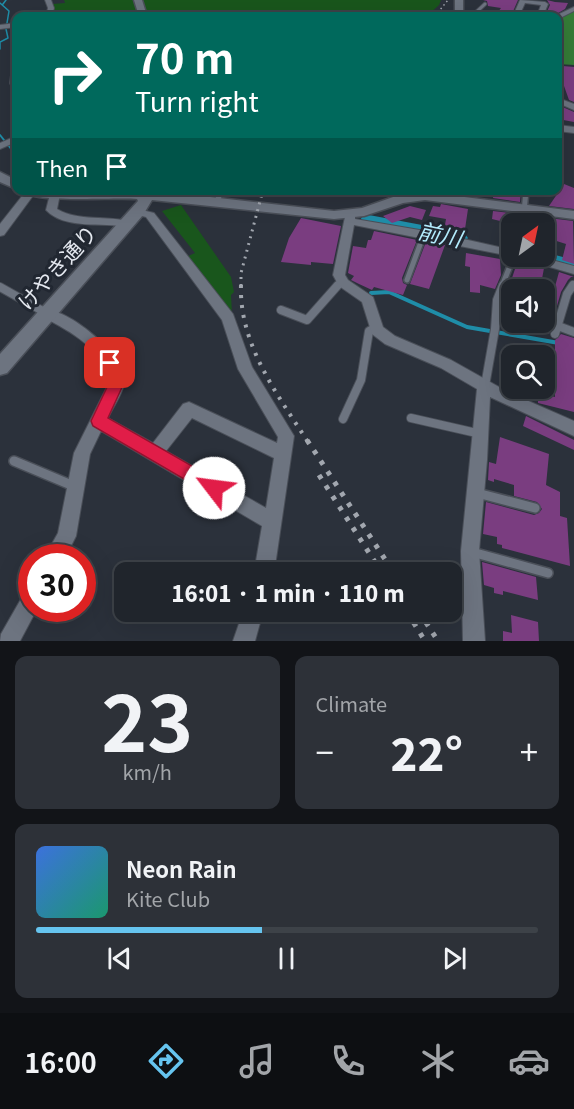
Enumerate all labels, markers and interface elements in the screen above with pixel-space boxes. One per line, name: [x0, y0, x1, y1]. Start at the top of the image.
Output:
text: 70 m: [135, 25, 235, 86]
icon: right: [36, 36, 114, 114]
text: Turn right: [135, 81, 259, 120]
icon: arrive: [100, 150, 133, 183]
text: Then: [36, 151, 88, 183]
water label: 前川: [416, 213, 467, 254]
north arrow: [501, 213, 555, 267]
map controls: [501, 213, 555, 399]
street label: けやき通り: [10, 218, 103, 316]
button: sound: [501, 279, 555, 333]
pin: [84, 337, 135, 388]
button: search: [501, 345, 555, 399]
icon: arrive: [93, 346, 126, 379]
position arrow: [182, 456, 246, 520]
speed limit sign: 30: [18, 544, 96, 622]
text: 16:01 · 1 min · 110 m: [171, 576, 405, 608]
text: 23: [101, 662, 193, 774]
text: Climate: [316, 689, 387, 718]
text: 22°: [391, 719, 463, 784]
text: −: [316, 727, 334, 775]
text: +: [520, 727, 538, 775]
text: km/h: [122, 757, 172, 786]
text: Neon Rain: [126, 852, 237, 884]
text: Kite Club: [126, 884, 210, 913]
icon: previous: [103, 942, 136, 975]
icon: pause: [270, 942, 303, 975]
icon: next: [438, 942, 471, 975]
icon: directions: [145, 1040, 187, 1082]
icon: music: [236, 1040, 278, 1082]
icon: phone: [327, 1040, 369, 1082]
icon: climate: [417, 1040, 459, 1082]
icon: car: [508, 1040, 550, 1082]
text: 16:00: [24, 1042, 97, 1081]

